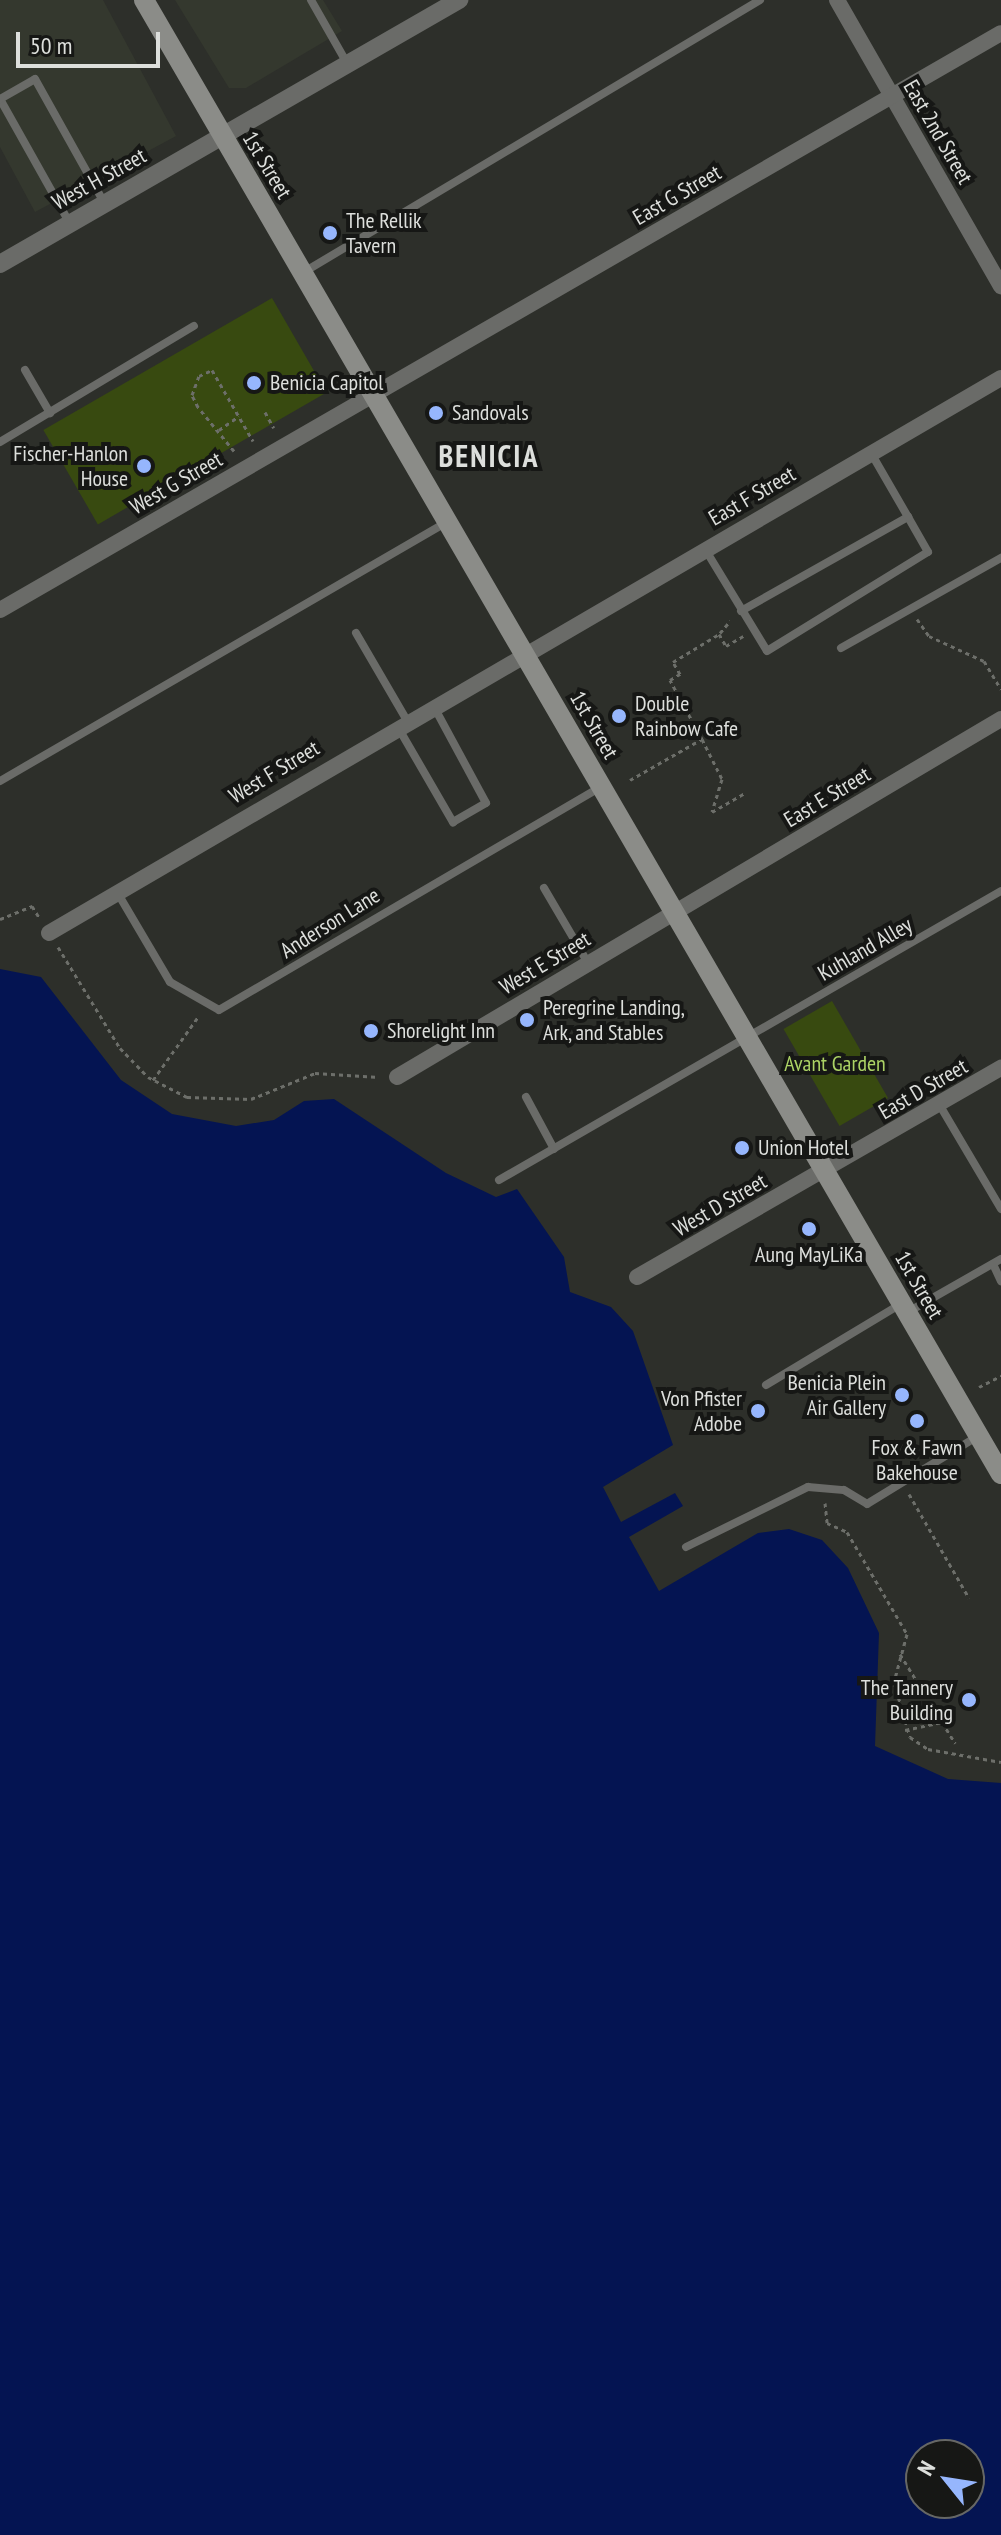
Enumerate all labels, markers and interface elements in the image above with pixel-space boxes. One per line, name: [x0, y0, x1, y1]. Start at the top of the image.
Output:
scale bar: [20, 16, 164, 66]
text: 50 m: [30, 30, 72, 61]
street label: East 2nd Street: [898, 75, 978, 189]
street label: 1st Street: [237, 127, 297, 203]
street label: West H Street: [47, 142, 151, 216]
street label: East G Street: [628, 159, 726, 231]
place label: The Rellik Tavern: [346, 207, 422, 258]
marker: The Rellik Tavern: [321, 224, 339, 242]
place label: Benicia Capitol: [270, 370, 383, 396]
marker: Benicia Capitol: [245, 374, 263, 392]
place label: Sandovals: [452, 400, 529, 426]
marker: Sandovals: [427, 404, 445, 422]
district label: BENICIA: [439, 438, 539, 474]
place label: Fischer-Hanlon House: [13, 440, 128, 492]
street label: West G Street: [125, 446, 227, 520]
marker: Fischer-Hanlon House: [135, 457, 153, 475]
street label: East F Street: [704, 461, 800, 531]
street label: 1st Street: [564, 687, 624, 763]
place label: Double Rainbow Cafe: [635, 690, 738, 742]
marker: Double Rainbow Cafe: [610, 707, 628, 725]
street label: West F Street: [224, 735, 324, 809]
street label: East E Street: [779, 761, 875, 833]
street label: Anderson Lane: [275, 882, 385, 964]
street label: Kuhland Alley: [813, 911, 917, 987]
street label: West E Street: [495, 926, 595, 1000]
place label: Peregrine Landing, Ark, and Stables: [543, 994, 685, 1046]
marker: Peregrine Landing, Ark, and Stables: [518, 1011, 536, 1029]
place label: Shorelight Inn: [387, 1018, 495, 1044]
marker: Shorelight Inn: [362, 1022, 380, 1040]
park label: Avant Garden: [784, 1051, 886, 1077]
street label: East D Street: [874, 1053, 972, 1125]
place label: Union Hotel: [758, 1135, 849, 1161]
marker: Union Hotel: [733, 1139, 751, 1157]
street label: West D Street: [669, 1168, 771, 1242]
marker: Aung MayLiKa: [800, 1220, 818, 1238]
place label: Aung MayLiKa: [755, 1242, 863, 1268]
street label: 1st Street: [889, 1247, 949, 1323]
place label: Benicia Plein Air Gallery: [787, 1369, 886, 1420]
place label: Von Pfister Adobe: [661, 1385, 742, 1436]
marker: Benicia Plein Air Gallery: [893, 1386, 911, 1404]
marker: Von Pfister Adobe: [749, 1402, 767, 1420]
marker: Fox & Fawn Bakehouse: [908, 1412, 926, 1430]
place label: Fox & Fawn Bakehouse: [871, 1434, 963, 1486]
place label: The Tannery Building: [860, 1674, 953, 1726]
marker: The Tannery Building: [960, 1691, 978, 1709]
north arrow: [905, 2439, 985, 2519]
text: N: [911, 2456, 941, 2480]

